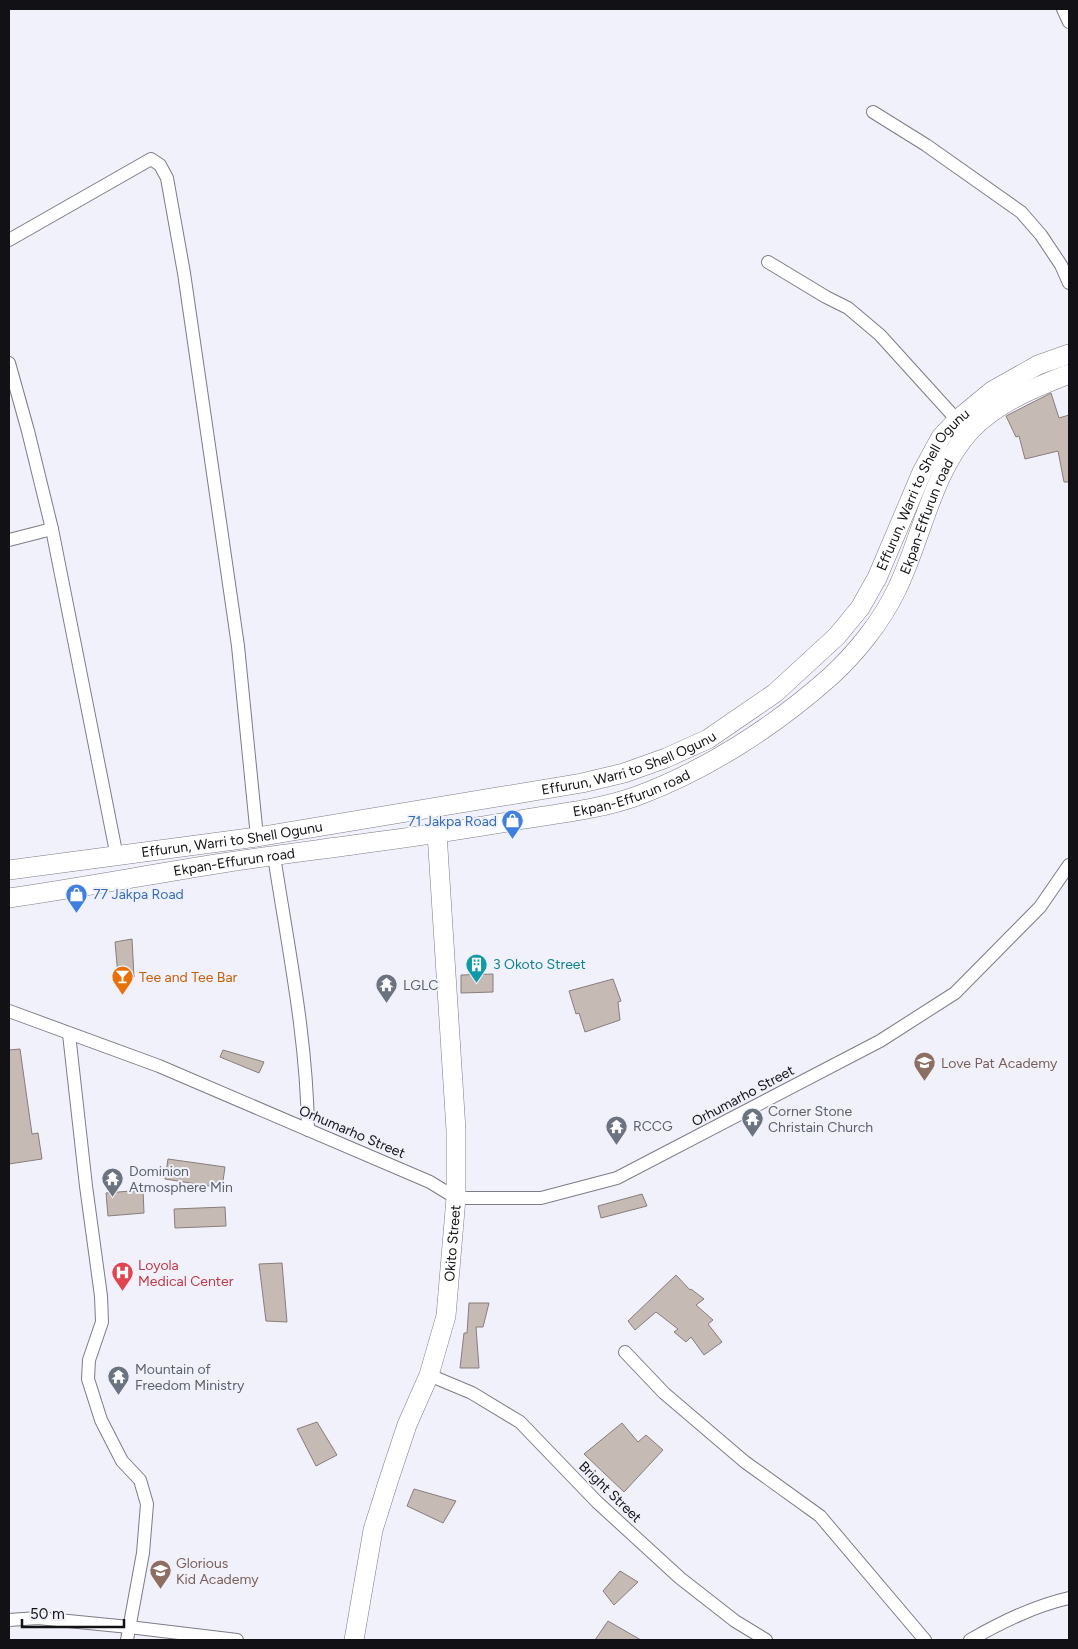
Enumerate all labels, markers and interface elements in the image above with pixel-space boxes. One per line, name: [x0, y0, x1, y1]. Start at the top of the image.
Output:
street label: Effurun, Warri to Shell Ogunu: [873, 405, 973, 573]
street label: Ekpan-Effurun road: [896, 456, 957, 577]
street label: Effurun, Warri to Shell Ogunu: [540, 728, 719, 798]
street label: Ekpan-Effurun road: [572, 766, 693, 820]
shop icon: 71 Jakpa Road: [501, 809, 525, 840]
place label: 71 Jakpa Road: [408, 813, 497, 830]
street label: Effurun, Warri to Shell Ogunu: [140, 818, 324, 861]
street label: Ekpan-Effurun road: [172, 844, 296, 879]
shop icon: 77 Jakpa Road: [65, 882, 89, 913]
place label: 77 Jakpa Road: [93, 886, 184, 903]
building icon: 3 Okoto Street: [465, 952, 489, 983]
place label: 3 Okoto Street: [493, 956, 586, 973]
bar icon: Tee and Tee Bar: [111, 965, 135, 996]
place label: Tee and Tee Bar: [139, 969, 238, 986]
temple icon: LGLC: [375, 973, 399, 1004]
place label: LGLC: [403, 977, 438, 994]
school or university icon: Love Pat Academy: [913, 1051, 937, 1082]
place label: Love Pat Academy: [941, 1055, 1058, 1072]
street label: Orhumarho Street: [689, 1062, 797, 1130]
street label: Orhumarho Street: [296, 1102, 408, 1162]
place label: Corner Stone Christain Church: [768, 1103, 873, 1136]
temple icon: Corner Stone Christain Church: [740, 1107, 764, 1138]
temple icon: RCCG: [605, 1114, 629, 1145]
place label: RCCG: [633, 1118, 673, 1135]
place label: Dominion Atmosphere Min: [129, 1163, 233, 1196]
temple icon: Dominion Atmosphere Min: [101, 1167, 125, 1198]
street label: Okito Street: [440, 1204, 464, 1282]
place label: Loyola Medical Center: [138, 1257, 234, 1290]
hospital icon: Loyola Medical Center: [110, 1261, 134, 1292]
place label: Mountain of Freedom Ministry: [135, 1361, 245, 1394]
temple icon: Mountain of Freedom Ministry: [107, 1365, 131, 1396]
street label: Bright Street: [575, 1458, 645, 1526]
place label: Glorious Kid Academy: [176, 1555, 259, 1588]
school or university icon: Glorious Kid Academy: [148, 1559, 172, 1590]
scale bar: [22, 1596, 125, 1628]
text: 50 m: [30, 1605, 65, 1623]

